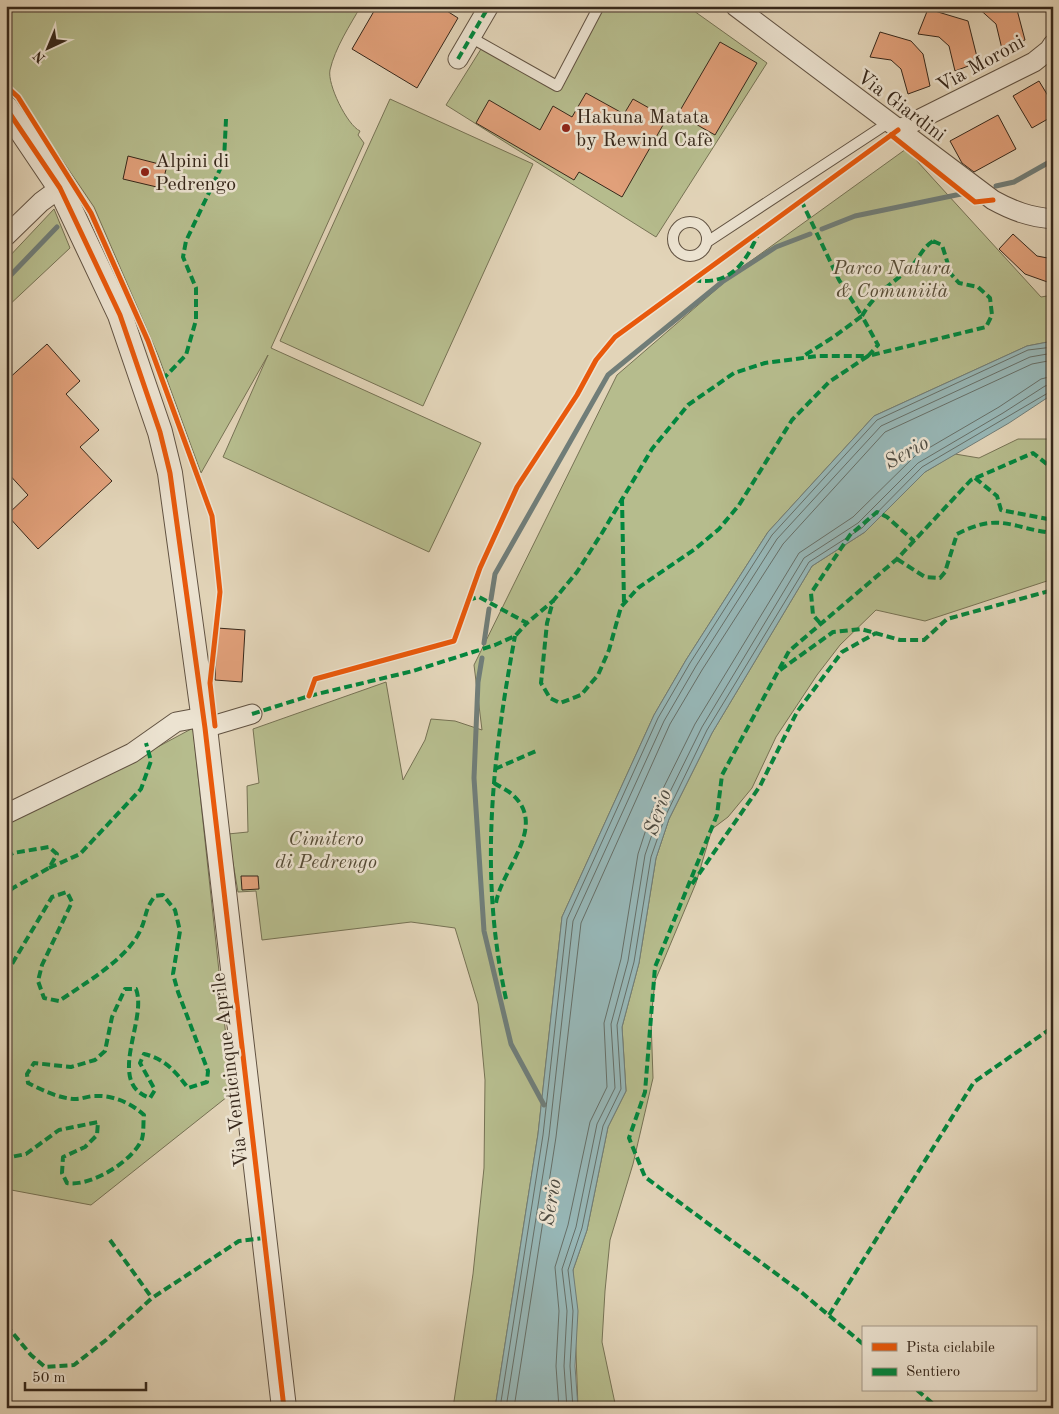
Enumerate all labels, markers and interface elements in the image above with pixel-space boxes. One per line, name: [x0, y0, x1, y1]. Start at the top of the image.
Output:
north arrow: [22, 22, 72, 72]
street label: Via Moroni: [934, 33, 1028, 97]
text: N: [31, 48, 48, 65]
street label: Via Giardini: [853, 67, 949, 146]
place label: Hakuna Matata by Rewind Cafè: [576, 108, 713, 151]
marker: Hakuna Matata by Rewind Cafè: [560, 122, 572, 134]
place label: Alpini di Pedrengo: [155, 152, 236, 195]
marker: Alpini di Pedrengo: [139, 166, 151, 178]
park label: Parco Natura & Comuniità: [832, 259, 952, 302]
water label: Serio: [881, 433, 933, 474]
water label: Serio: [641, 787, 676, 838]
park label: Cimitero di Pedrengo: [275, 830, 377, 873]
street label: Via Venticinque Aprile: [209, 971, 253, 1168]
water label: Serio: [537, 1177, 566, 1227]
legend: [862, 1326, 1036, 1392]
text: Pista ciclabile: [906, 1341, 995, 1356]
scale bar: [25, 1359, 146, 1391]
text: Sentiero: [906, 1365, 960, 1380]
text: 50 m: [32, 1371, 66, 1386]

